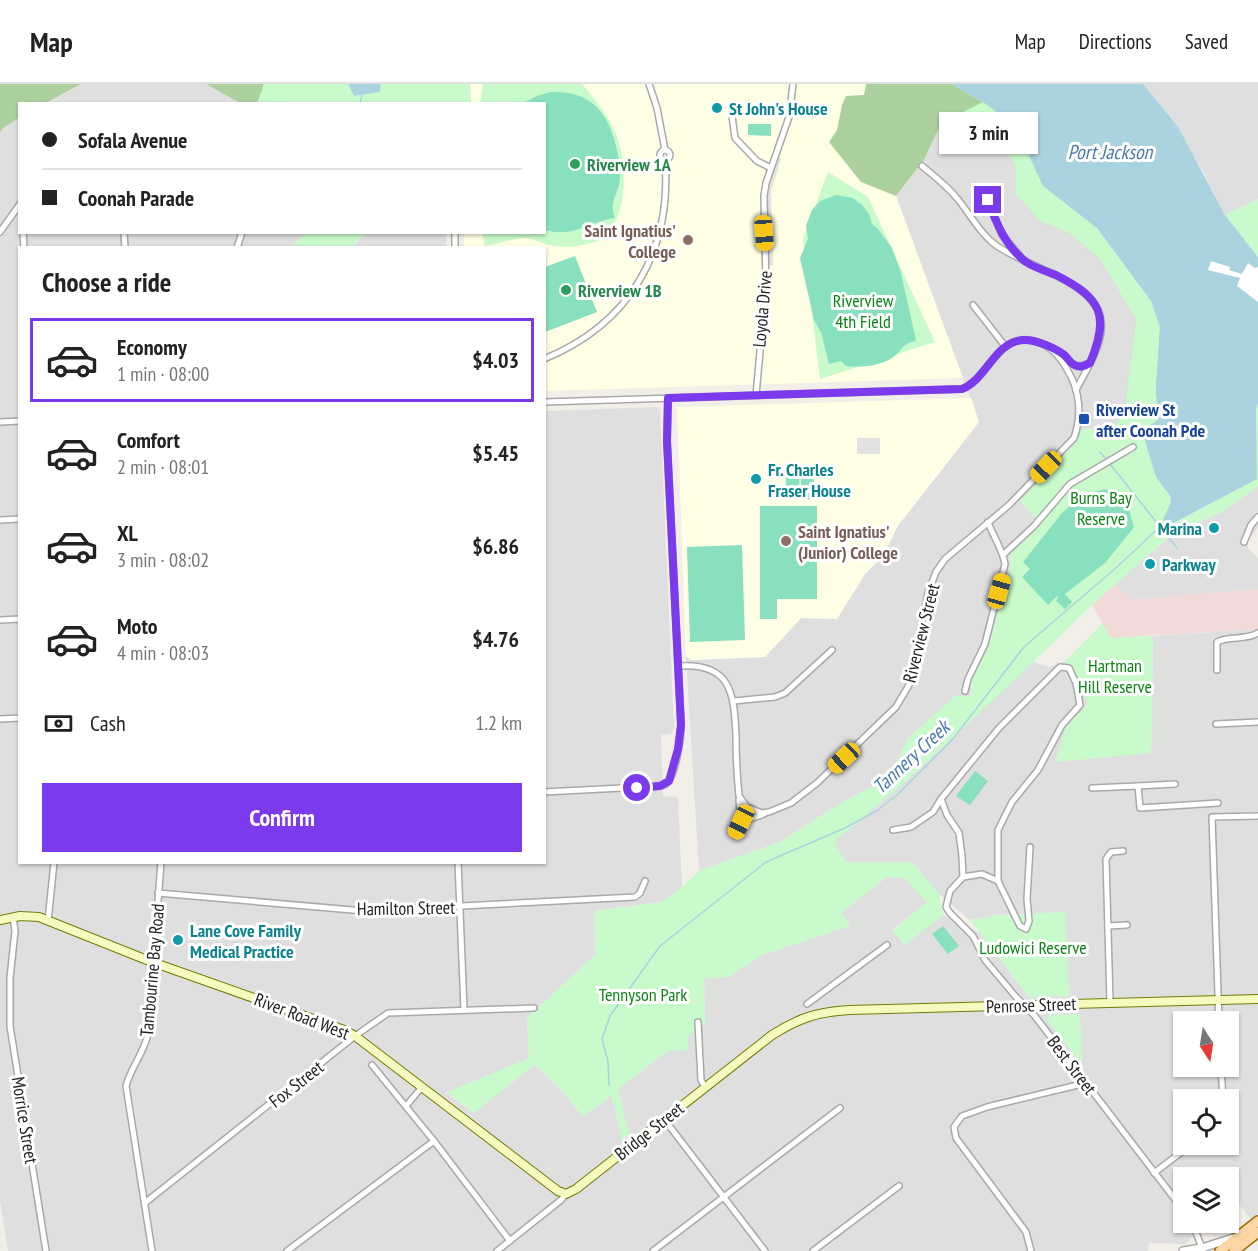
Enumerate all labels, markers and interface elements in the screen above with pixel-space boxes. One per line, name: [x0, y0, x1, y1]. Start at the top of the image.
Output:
text: Map: [30, 23, 73, 60]
text: Map: [1015, 28, 1046, 55]
text: Directions: [1079, 28, 1152, 55]
text: Saved: [1185, 28, 1228, 55]
place label: St John's House: [729, 97, 828, 120]
marker: St John's House: [710, 101, 724, 115]
callout: 3 min: [938, 113, 1038, 155]
text: 3 min: [968, 120, 1009, 146]
text: Sofala Avenue: [78, 126, 188, 154]
water label: Port Jackson: [1068, 139, 1154, 165]
place label: Riverview 1A: [587, 153, 672, 176]
marker: Riverview 1A: [568, 157, 582, 171]
text: Coonah Parade: [78, 184, 194, 212]
route end: [974, 186, 1001, 213]
car: [754, 214, 774, 252]
place label: Saint Ignatius' College: [584, 219, 676, 263]
marker: Saint Ignatius' College: [681, 233, 695, 247]
text: Choose a ride: [42, 265, 171, 299]
street label: Loyola Drive: [747, 270, 777, 348]
place label: Riverview 1B: [578, 279, 662, 302]
marker: Riverview 1B: [559, 283, 573, 297]
park label: Riverview 4th Field: [833, 289, 894, 333]
icon: car: [45, 333, 99, 387]
text: Economy: [117, 333, 187, 361]
text: $4.03: [472, 346, 519, 374]
text: 1 min · 08:00: [117, 361, 209, 387]
place label: Riverview St after Coonah Pde: [1096, 398, 1205, 442]
marker: Riverview St after Coonah Pde: [1077, 412, 1091, 426]
icon: car: [45, 426, 99, 480]
text: Comfort: [117, 426, 180, 454]
text: $5.45: [472, 439, 519, 467]
car: [1027, 448, 1065, 486]
text: 2 min · 08:01: [117, 454, 209, 480]
place label: Fr. Charles Fraser House: [768, 458, 851, 502]
marker: Fr. Charles Fraser House: [749, 472, 763, 486]
park label: Burns Bay Reserve: [1070, 486, 1132, 530]
place label: Marina: [1158, 517, 1202, 540]
icon: car: [45, 519, 99, 573]
text: XL: [117, 519, 138, 547]
place label: Saint Ignatius' (Junior) College: [798, 520, 898, 564]
marker: Marina: [1207, 521, 1221, 535]
text: $6.86: [472, 532, 519, 560]
marker: Saint Ignatius' (Junior) College: [779, 534, 793, 548]
text: 3 min · 08:02: [117, 547, 209, 573]
place label: Parkway: [1162, 553, 1216, 576]
marker: Parkway: [1143, 557, 1157, 571]
car: [985, 571, 1013, 611]
street label: Riverview Street: [898, 581, 944, 685]
icon: car: [45, 612, 99, 666]
text: Moto: [117, 612, 158, 640]
text: $4.76: [472, 625, 519, 653]
text: 4 min · 08:03: [117, 640, 209, 666]
park label: Hartman Hill Reserve: [1078, 654, 1152, 698]
icon: cash: [42, 707, 75, 740]
text: Cash: [90, 709, 126, 737]
text: 1.2 km: [475, 710, 522, 736]
water label: Tannery Creek: [867, 713, 957, 799]
car: [825, 739, 863, 777]
route start: [623, 774, 650, 801]
button: Confirm: [42, 783, 522, 852]
car: [725, 802, 757, 842]
street label: Hamilton Street: [357, 896, 455, 920]
street label: Tambourine Bay Road: [135, 903, 169, 1037]
place label: Lane Cove Family Medical Practice: [190, 919, 302, 963]
marker: Lane Cove Family Medical Practice: [171, 933, 185, 947]
park label: Ludowici Reserve: [979, 936, 1087, 959]
park label: Tennyson Park: [599, 983, 687, 1006]
street label: River Road West: [251, 987, 353, 1045]
street label: Penrose Street: [986, 992, 1077, 1018]
north arrow: [1173, 1011, 1239, 1077]
map controls: [1173, 1011, 1239, 1233]
street label: Best Street: [1042, 1031, 1102, 1099]
street label: Fox Street: [264, 1056, 328, 1112]
street label: Morrice Street: [7, 1075, 43, 1165]
button: locate: [1173, 1089, 1239, 1155]
street label: Bridge Street: [610, 1097, 688, 1165]
button: layers: [1173, 1167, 1239, 1233]

